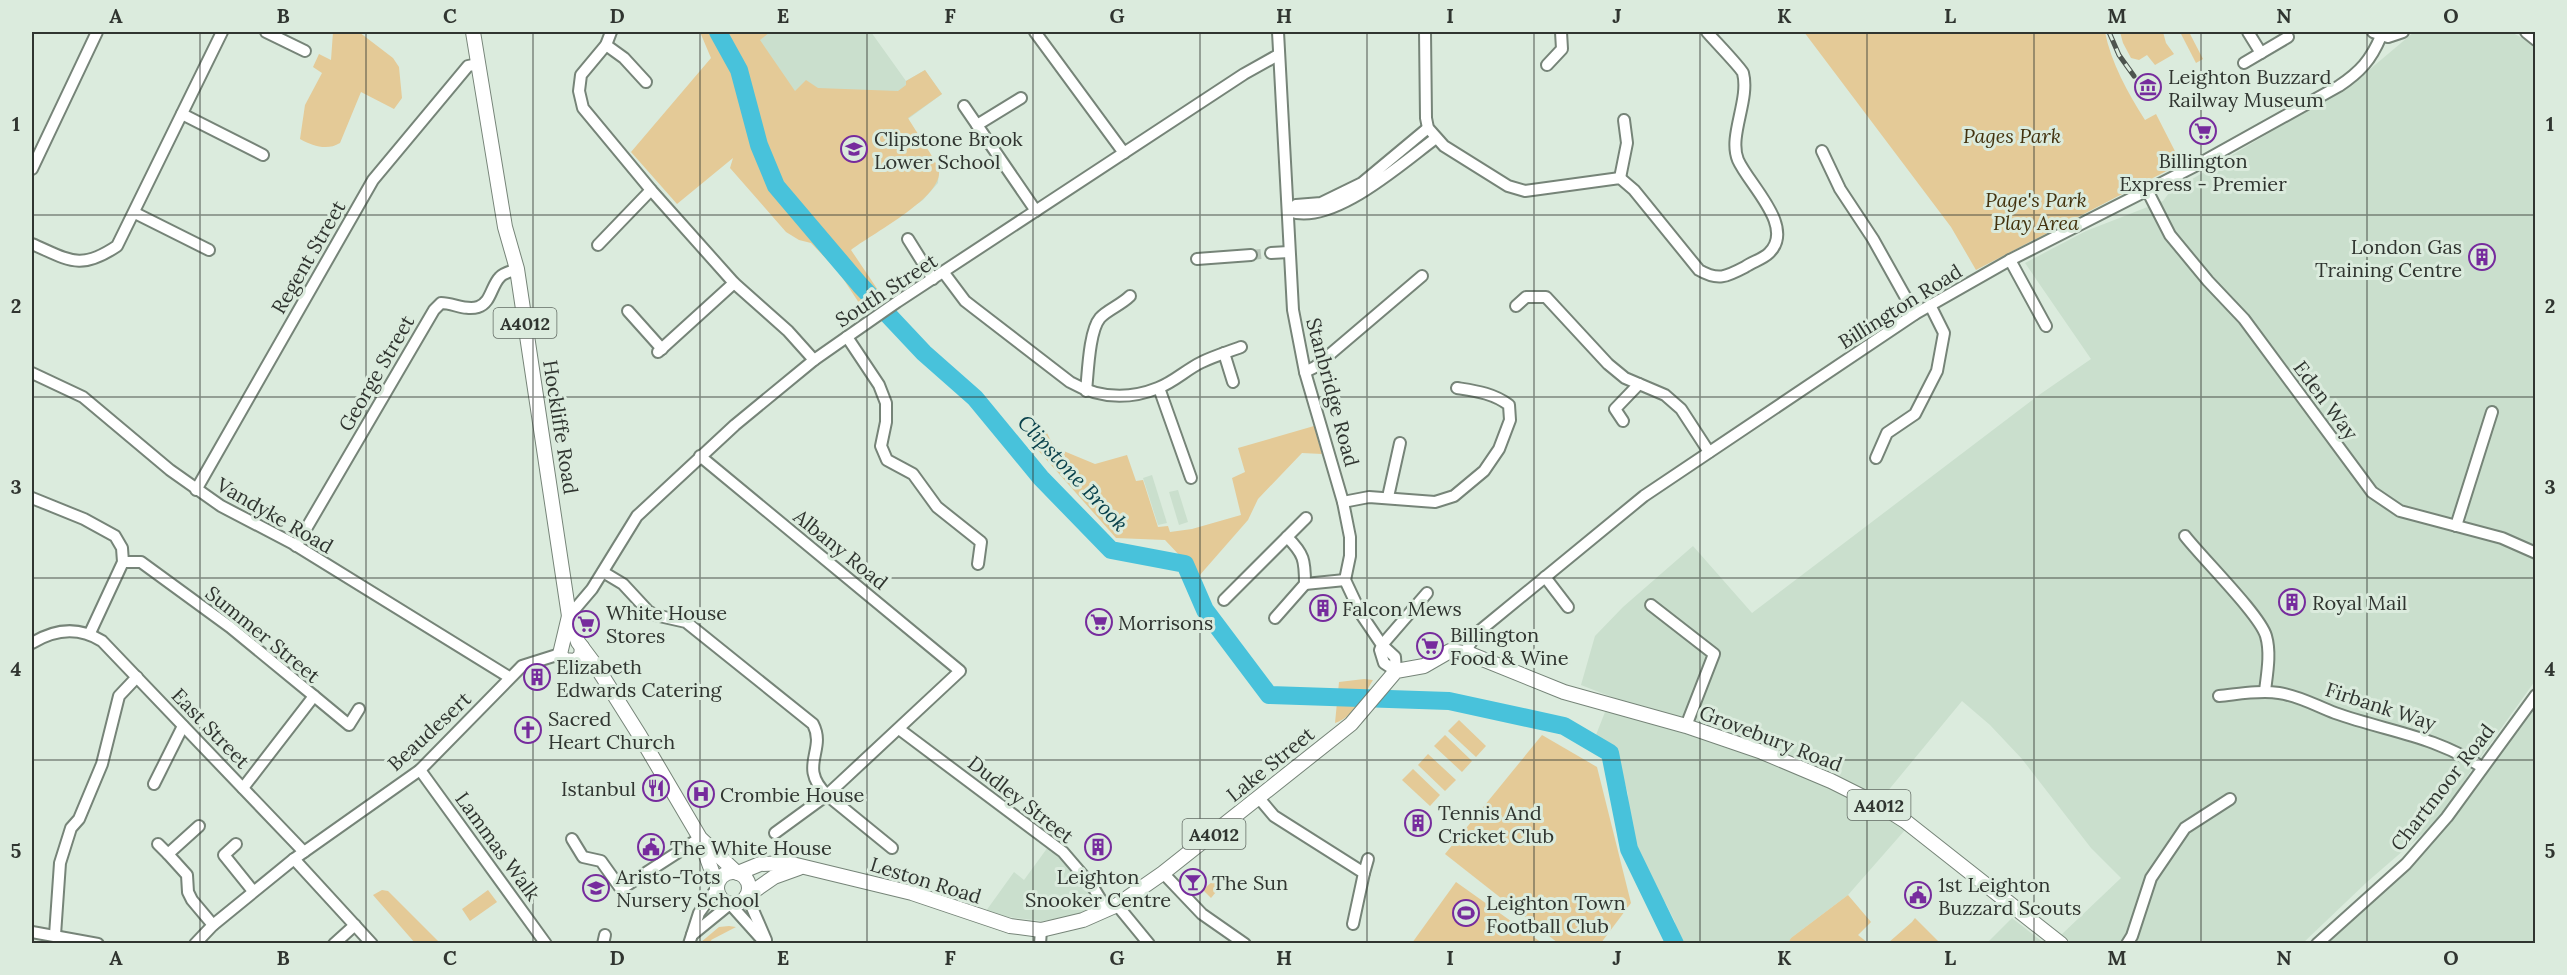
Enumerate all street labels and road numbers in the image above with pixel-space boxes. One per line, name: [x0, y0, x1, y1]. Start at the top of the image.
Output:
street label: Regent Street: [265, 196, 351, 318]
street label: South Street: [830, 248, 942, 332]
street label: Billington Road: [1834, 258, 1966, 354]
road number: A4012: [494, 308, 556, 338]
street label: George Street: [333, 310, 419, 436]
street label: Stanbridge Road: [1301, 315, 1365, 469]
street label: Eden Way: [2288, 356, 2364, 445]
street label: Hockliffe Road: [538, 358, 584, 496]
street label: Vandyke Road: [211, 471, 338, 558]
street label: Albany Road: [788, 503, 893, 595]
street label: Summer Street: [201, 580, 326, 688]
street label: Firbank Way: [2322, 676, 2440, 736]
street label: East Street: [167, 683, 255, 773]
street label: Beaudesert: [382, 686, 476, 776]
street label: Grovebury Road: [1696, 699, 1846, 777]
street label: Chartmoor Road: [2385, 718, 2499, 856]
street label: Lake Street: [1221, 721, 1319, 807]
street label: Dudley Street: [963, 750, 1079, 848]
street label: Lammas Walk: [450, 787, 546, 906]
road number: A4012: [1848, 790, 1910, 820]
road number: A4012: [1182, 819, 1246, 849]
street label: Leston Road: [867, 851, 985, 909]

